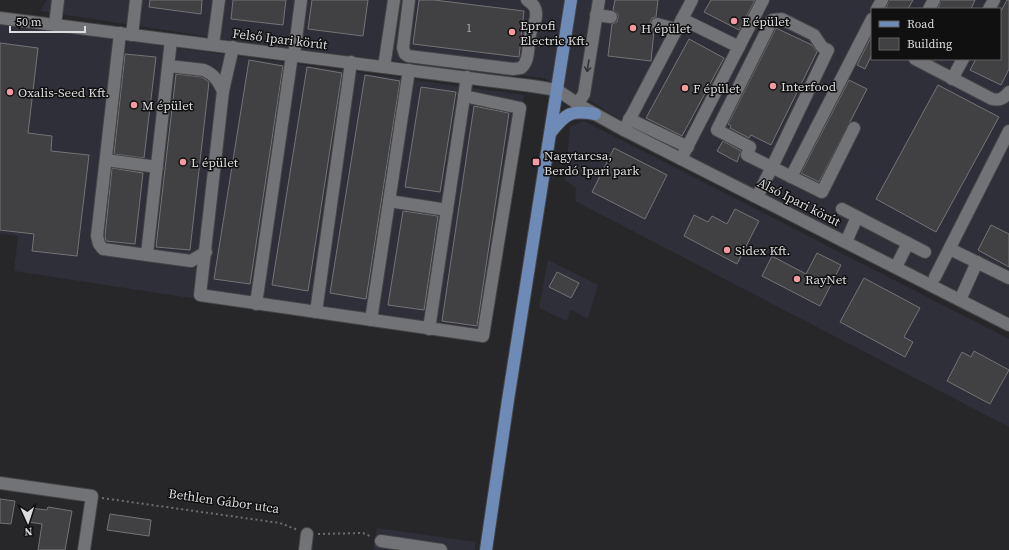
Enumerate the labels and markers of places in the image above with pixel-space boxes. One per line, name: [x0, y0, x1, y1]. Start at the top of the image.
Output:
place label: E épület: [742, 13, 790, 30]
marker: E épület: [729, 16, 739, 26]
place label: Eprofi Electric Kft.: [520, 17, 589, 49]
place label: H épület: [641, 20, 691, 37]
marker: H épület: [628, 23, 638, 33]
marker: Eprofi Electric Kft.: [507, 27, 517, 37]
place label: Interfood: [781, 78, 837, 95]
place label: F épület: [693, 80, 741, 97]
marker: Interfood: [768, 81, 778, 91]
marker: F épület: [680, 83, 690, 93]
place label: Oxalis-Seed Kft.: [18, 84, 109, 101]
marker: Oxalis-Seed Kft.: [5, 87, 15, 97]
place label: M épület: [142, 97, 194, 114]
marker: M épület: [129, 100, 139, 110]
place label: Nagytarcsa, Berdó Ipari park: [544, 147, 640, 179]
place label: L épület: [191, 154, 239, 171]
marker: L épület: [178, 157, 188, 167]
marker: Nagytarcsa, Berdó Ipari park: [531, 157, 541, 167]
place label: Sidex Kft.: [735, 242, 790, 259]
marker: Sidex Kft.: [722, 245, 732, 255]
place label: RayNet: [805, 271, 847, 288]
marker: RayNet: [792, 274, 802, 284]

